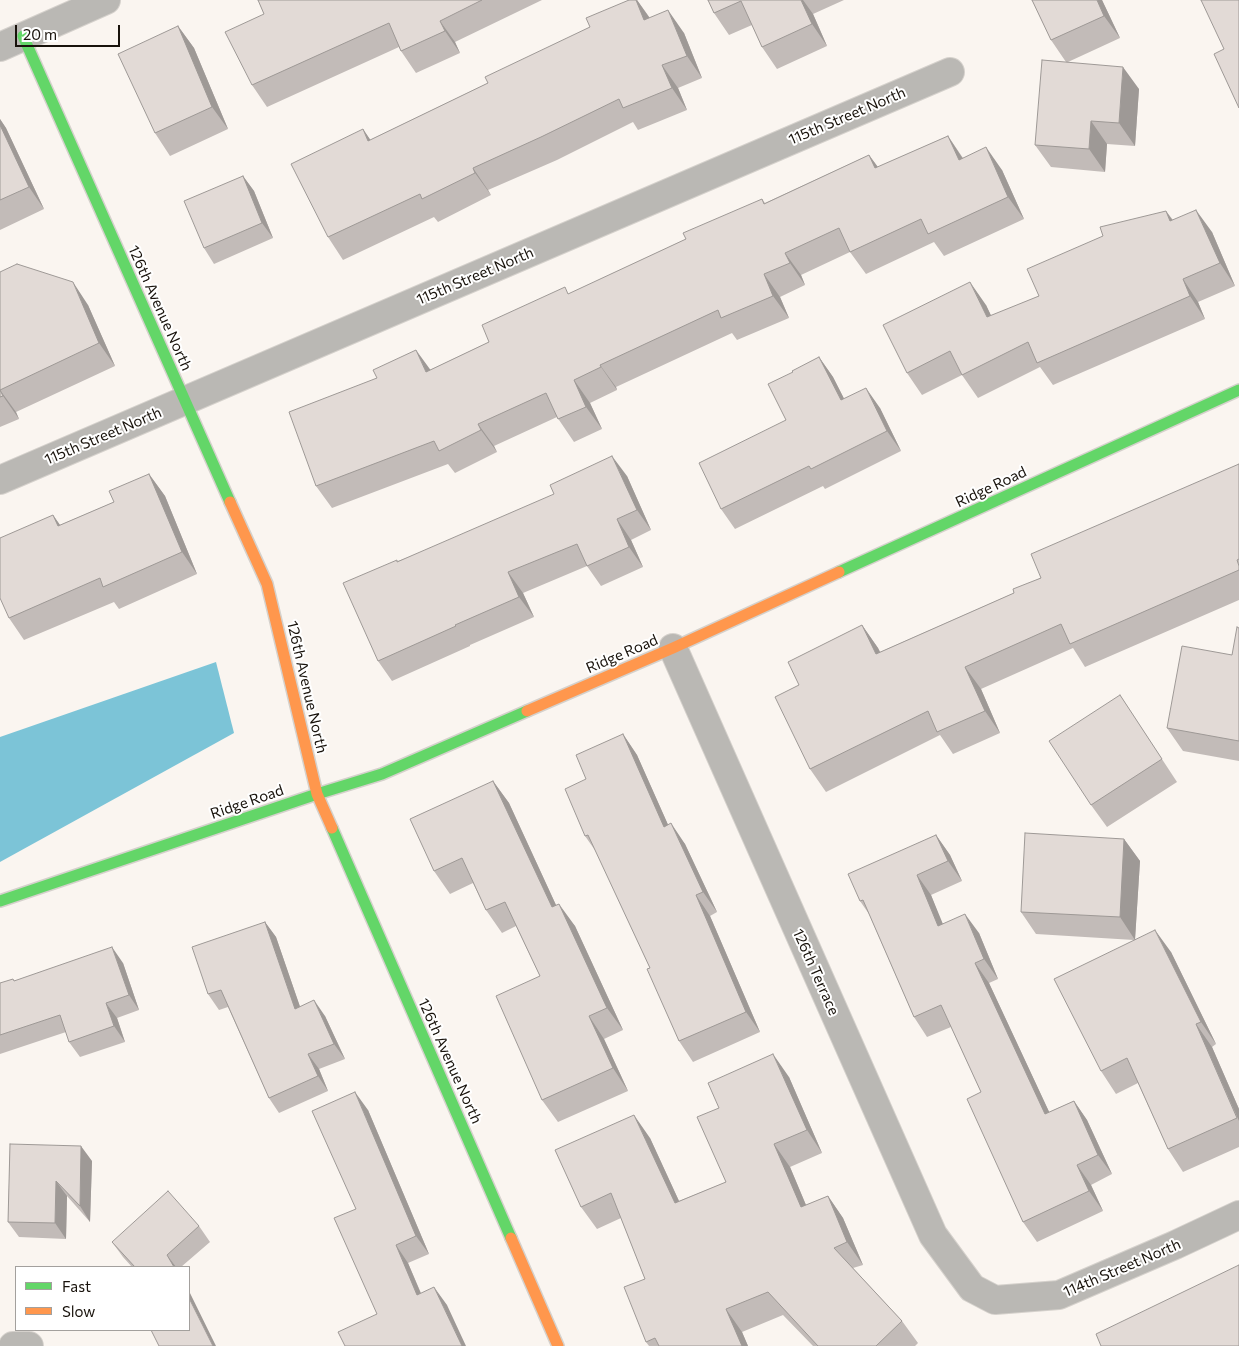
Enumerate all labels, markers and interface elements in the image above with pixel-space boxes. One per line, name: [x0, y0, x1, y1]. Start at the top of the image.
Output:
scale bar: [18, 15, 122, 47]
text: 20 m: [23, 25, 57, 43]
street label: 115th Street North: [786, 83, 908, 149]
street label: 126th Avenue North: [124, 243, 196, 373]
street label: 115th Street North: [414, 243, 536, 309]
street label: 115th Street North: [42, 403, 164, 469]
street label: Ridge Road: [953, 463, 1029, 511]
street label: 126th Avenue North: [283, 619, 331, 755]
street label: Ridge Road: [583, 631, 661, 677]
street label: Ridge Road: [208, 781, 286, 823]
street label: 126th Terrace: [789, 926, 843, 1018]
street label: 126th Avenue North: [414, 996, 486, 1126]
street label: 114th Street North: [1061, 1235, 1183, 1301]
legend: [15, 1266, 190, 1331]
text: Fast: [62, 1277, 91, 1295]
text: Slow: [62, 1302, 95, 1320]

